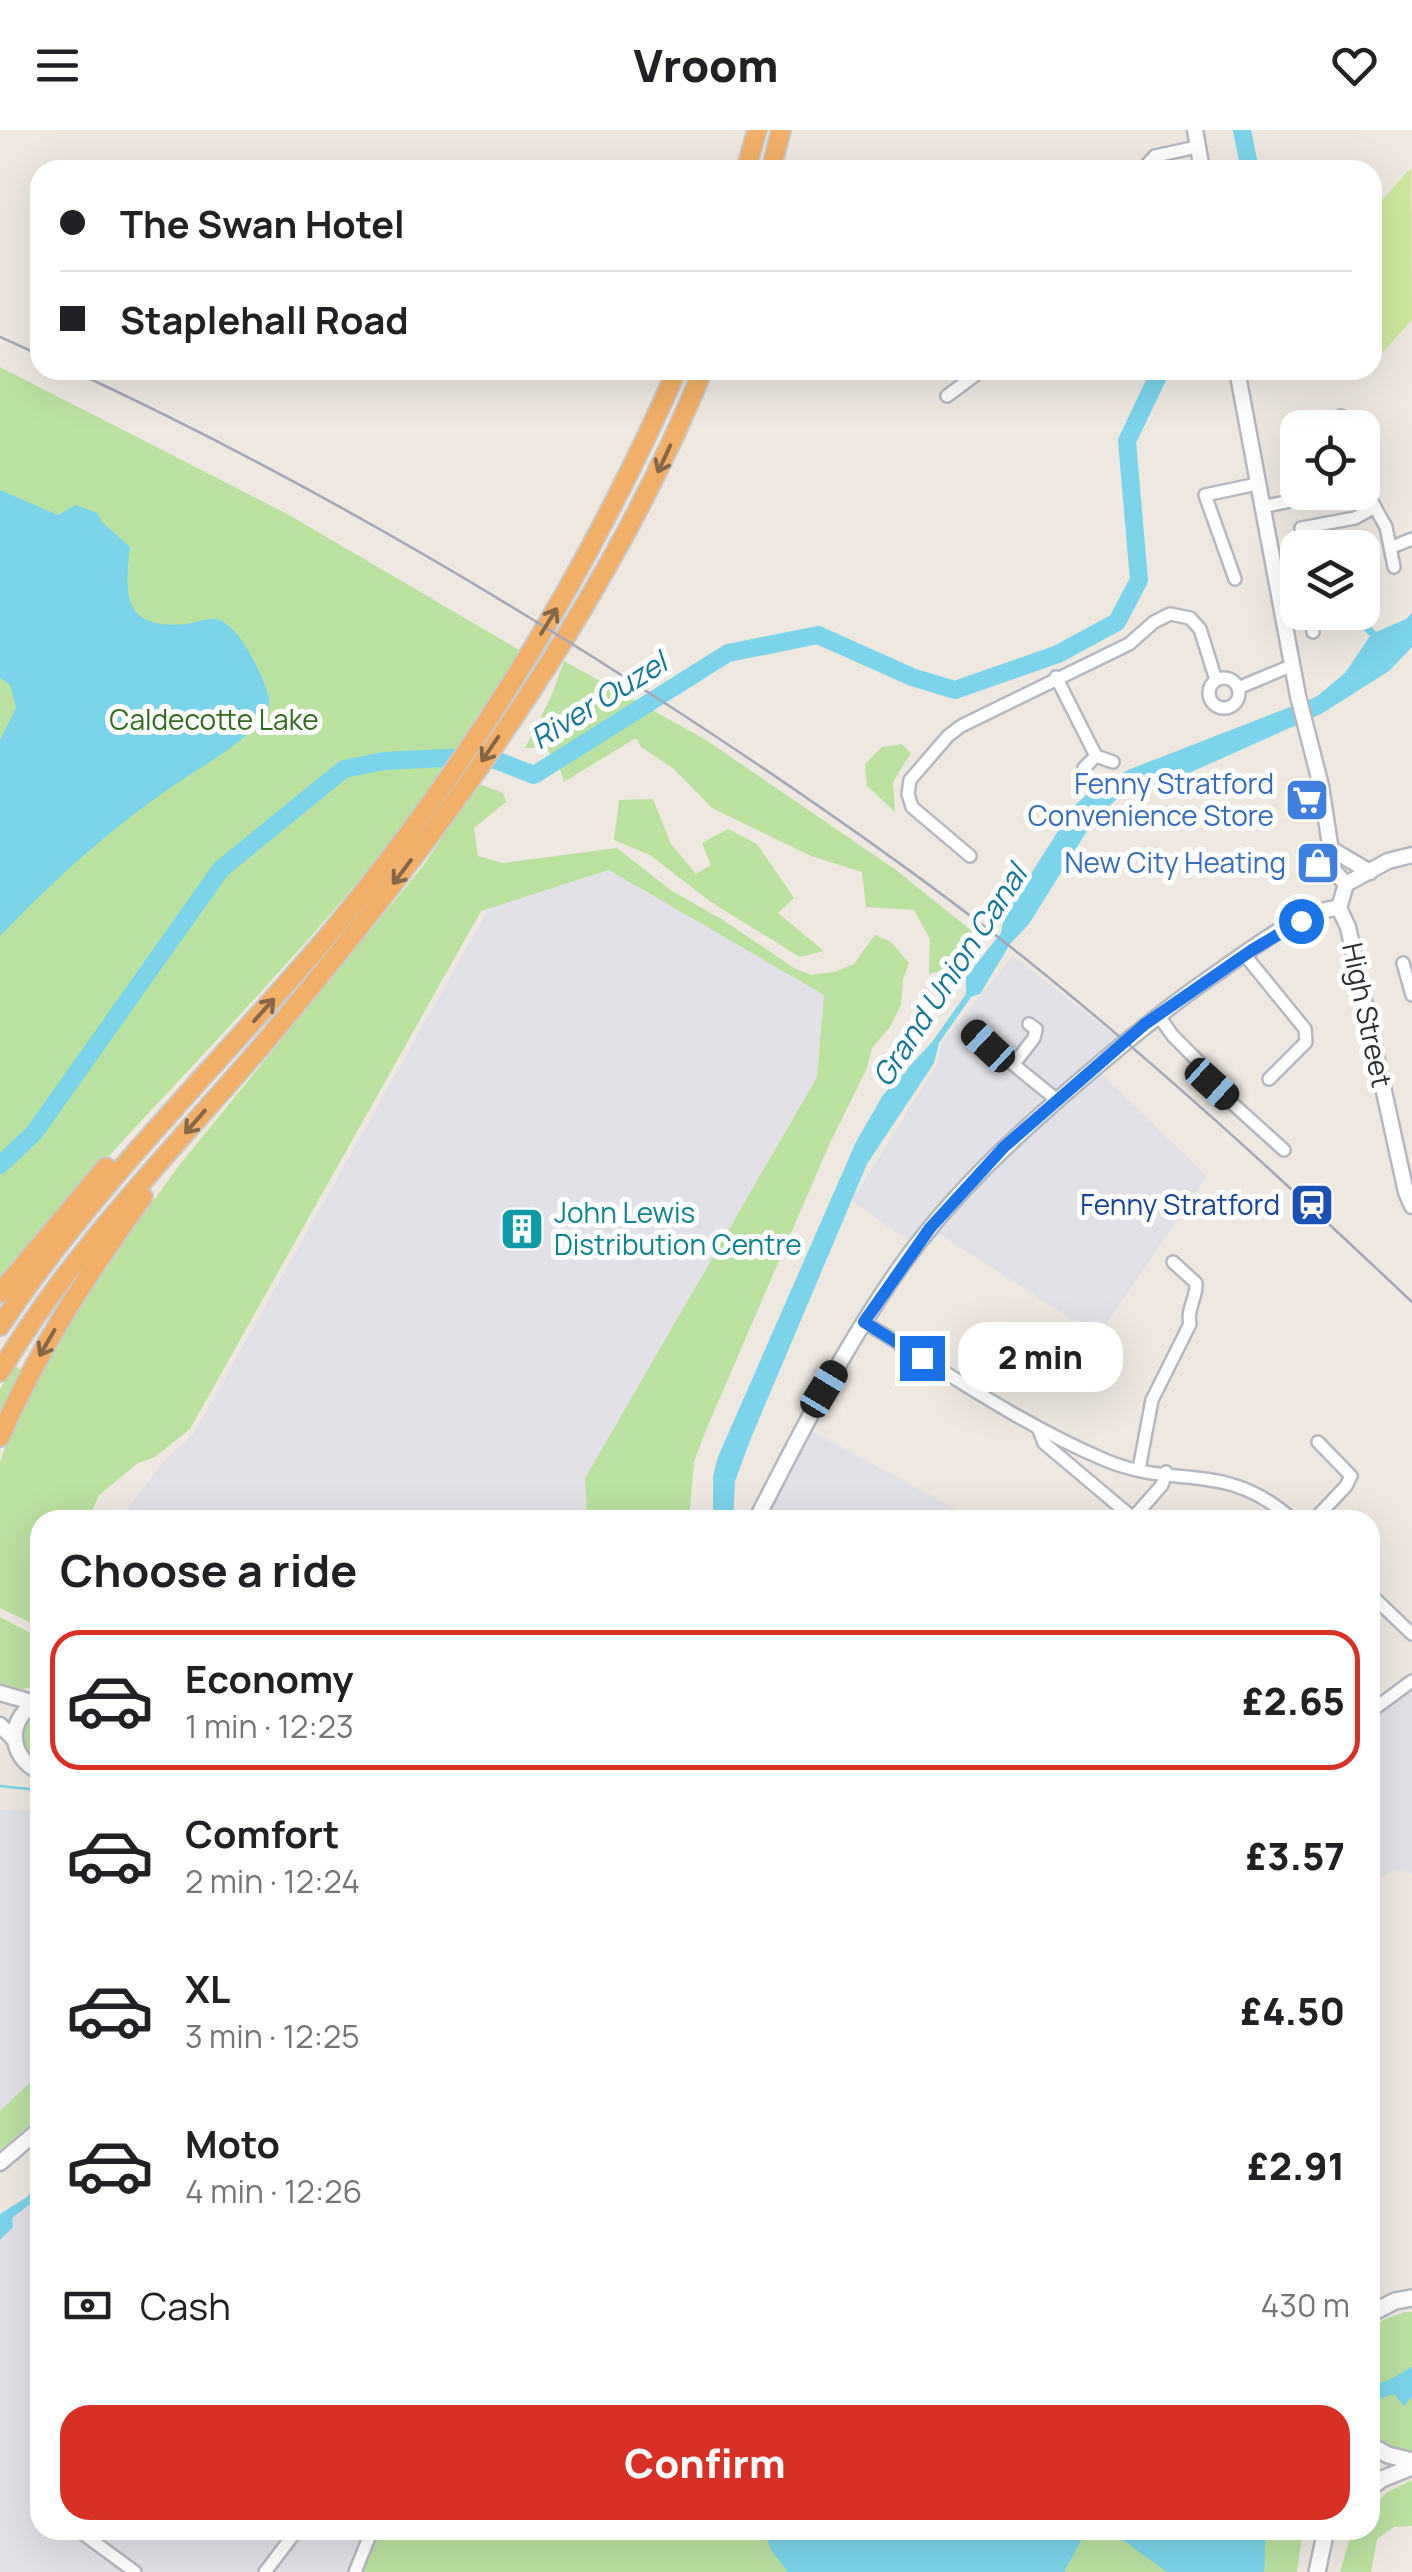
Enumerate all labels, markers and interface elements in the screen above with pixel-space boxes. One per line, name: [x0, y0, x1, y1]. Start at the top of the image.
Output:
text: Vroom: [633, 34, 779, 96]
icon: menu: [30, 38, 85, 93]
icon: heart: [1327, 38, 1382, 93]
text: The Swan Hotel: [120, 197, 405, 249]
text: Staplehall Road: [120, 293, 409, 345]
map controls: [1280, 410, 1380, 630]
button: locate: [1280, 410, 1380, 510]
one-way arrow: [653, 443, 672, 473]
button: layers: [1280, 530, 1380, 630]
one-way arrow: [539, 607, 560, 636]
water label: River Ouzel: [522, 640, 678, 758]
park label: Caldecotte Lake: [109, 700, 319, 738]
one-way arrow: [480, 735, 500, 762]
place label: Fenny Stratford Convenience Store: [1028, 764, 1274, 834]
supermarket icon: Fenny Stratford Convenience Store: [1284, 777, 1330, 823]
shop icon: New City Heating: [1295, 840, 1341, 886]
place label: New City Heating: [1064, 843, 1286, 881]
water label: Grand Union Canal: [862, 853, 1038, 1094]
one-way arrow: [392, 858, 413, 885]
route start: [1279, 899, 1324, 944]
street label: High Street: [1334, 939, 1402, 1091]
one-way arrow: [252, 998, 275, 1023]
car: [956, 1015, 1020, 1077]
car: [1180, 1053, 1244, 1115]
one-way arrow: [184, 1108, 206, 1134]
station icon: Fenny Stratford: [1289, 1182, 1335, 1228]
place label: Fenny Stratford: [1080, 1185, 1280, 1223]
place label: John Lewis Distribution Centre: [554, 1193, 802, 1263]
building icon: John Lewis Distribution Centre: [499, 1206, 545, 1252]
callout: 2 min: [957, 1323, 1122, 1393]
one-way arrow: [36, 1328, 56, 1357]
text: 2 min: [998, 1335, 1083, 1379]
route end: [900, 1336, 945, 1381]
car: [796, 1356, 852, 1422]
text: Choose a ride: [60, 1539, 357, 1601]
text: Economy: [185, 1652, 354, 1704]
icon: car: [65, 1655, 155, 1745]
text: £2.65: [1242, 1674, 1345, 1726]
text: 1 min · 12:23: [185, 1704, 354, 1748]
text: Comfort: [185, 1807, 339, 1859]
icon: car: [65, 1810, 155, 1900]
text: £3.57: [1246, 1829, 1345, 1881]
text: 2 min · 12:24: [185, 1859, 360, 1903]
text: XL: [185, 1962, 230, 2014]
icon: car: [65, 1965, 155, 2055]
text: £4.50: [1241, 1984, 1345, 2036]
text: 3 min · 12:25: [185, 2014, 360, 2058]
text: Moto: [185, 2117, 280, 2169]
icon: car: [65, 2120, 155, 2210]
text: £2.91: [1247, 2139, 1345, 2191]
text: 4 min · 12:26: [185, 2169, 362, 2213]
icon: cash: [60, 2278, 115, 2333]
text: Cash: [140, 2279, 231, 2331]
text: 430 m: [1260, 2283, 1350, 2327]
button: Confirm: [60, 2405, 1350, 2520]

